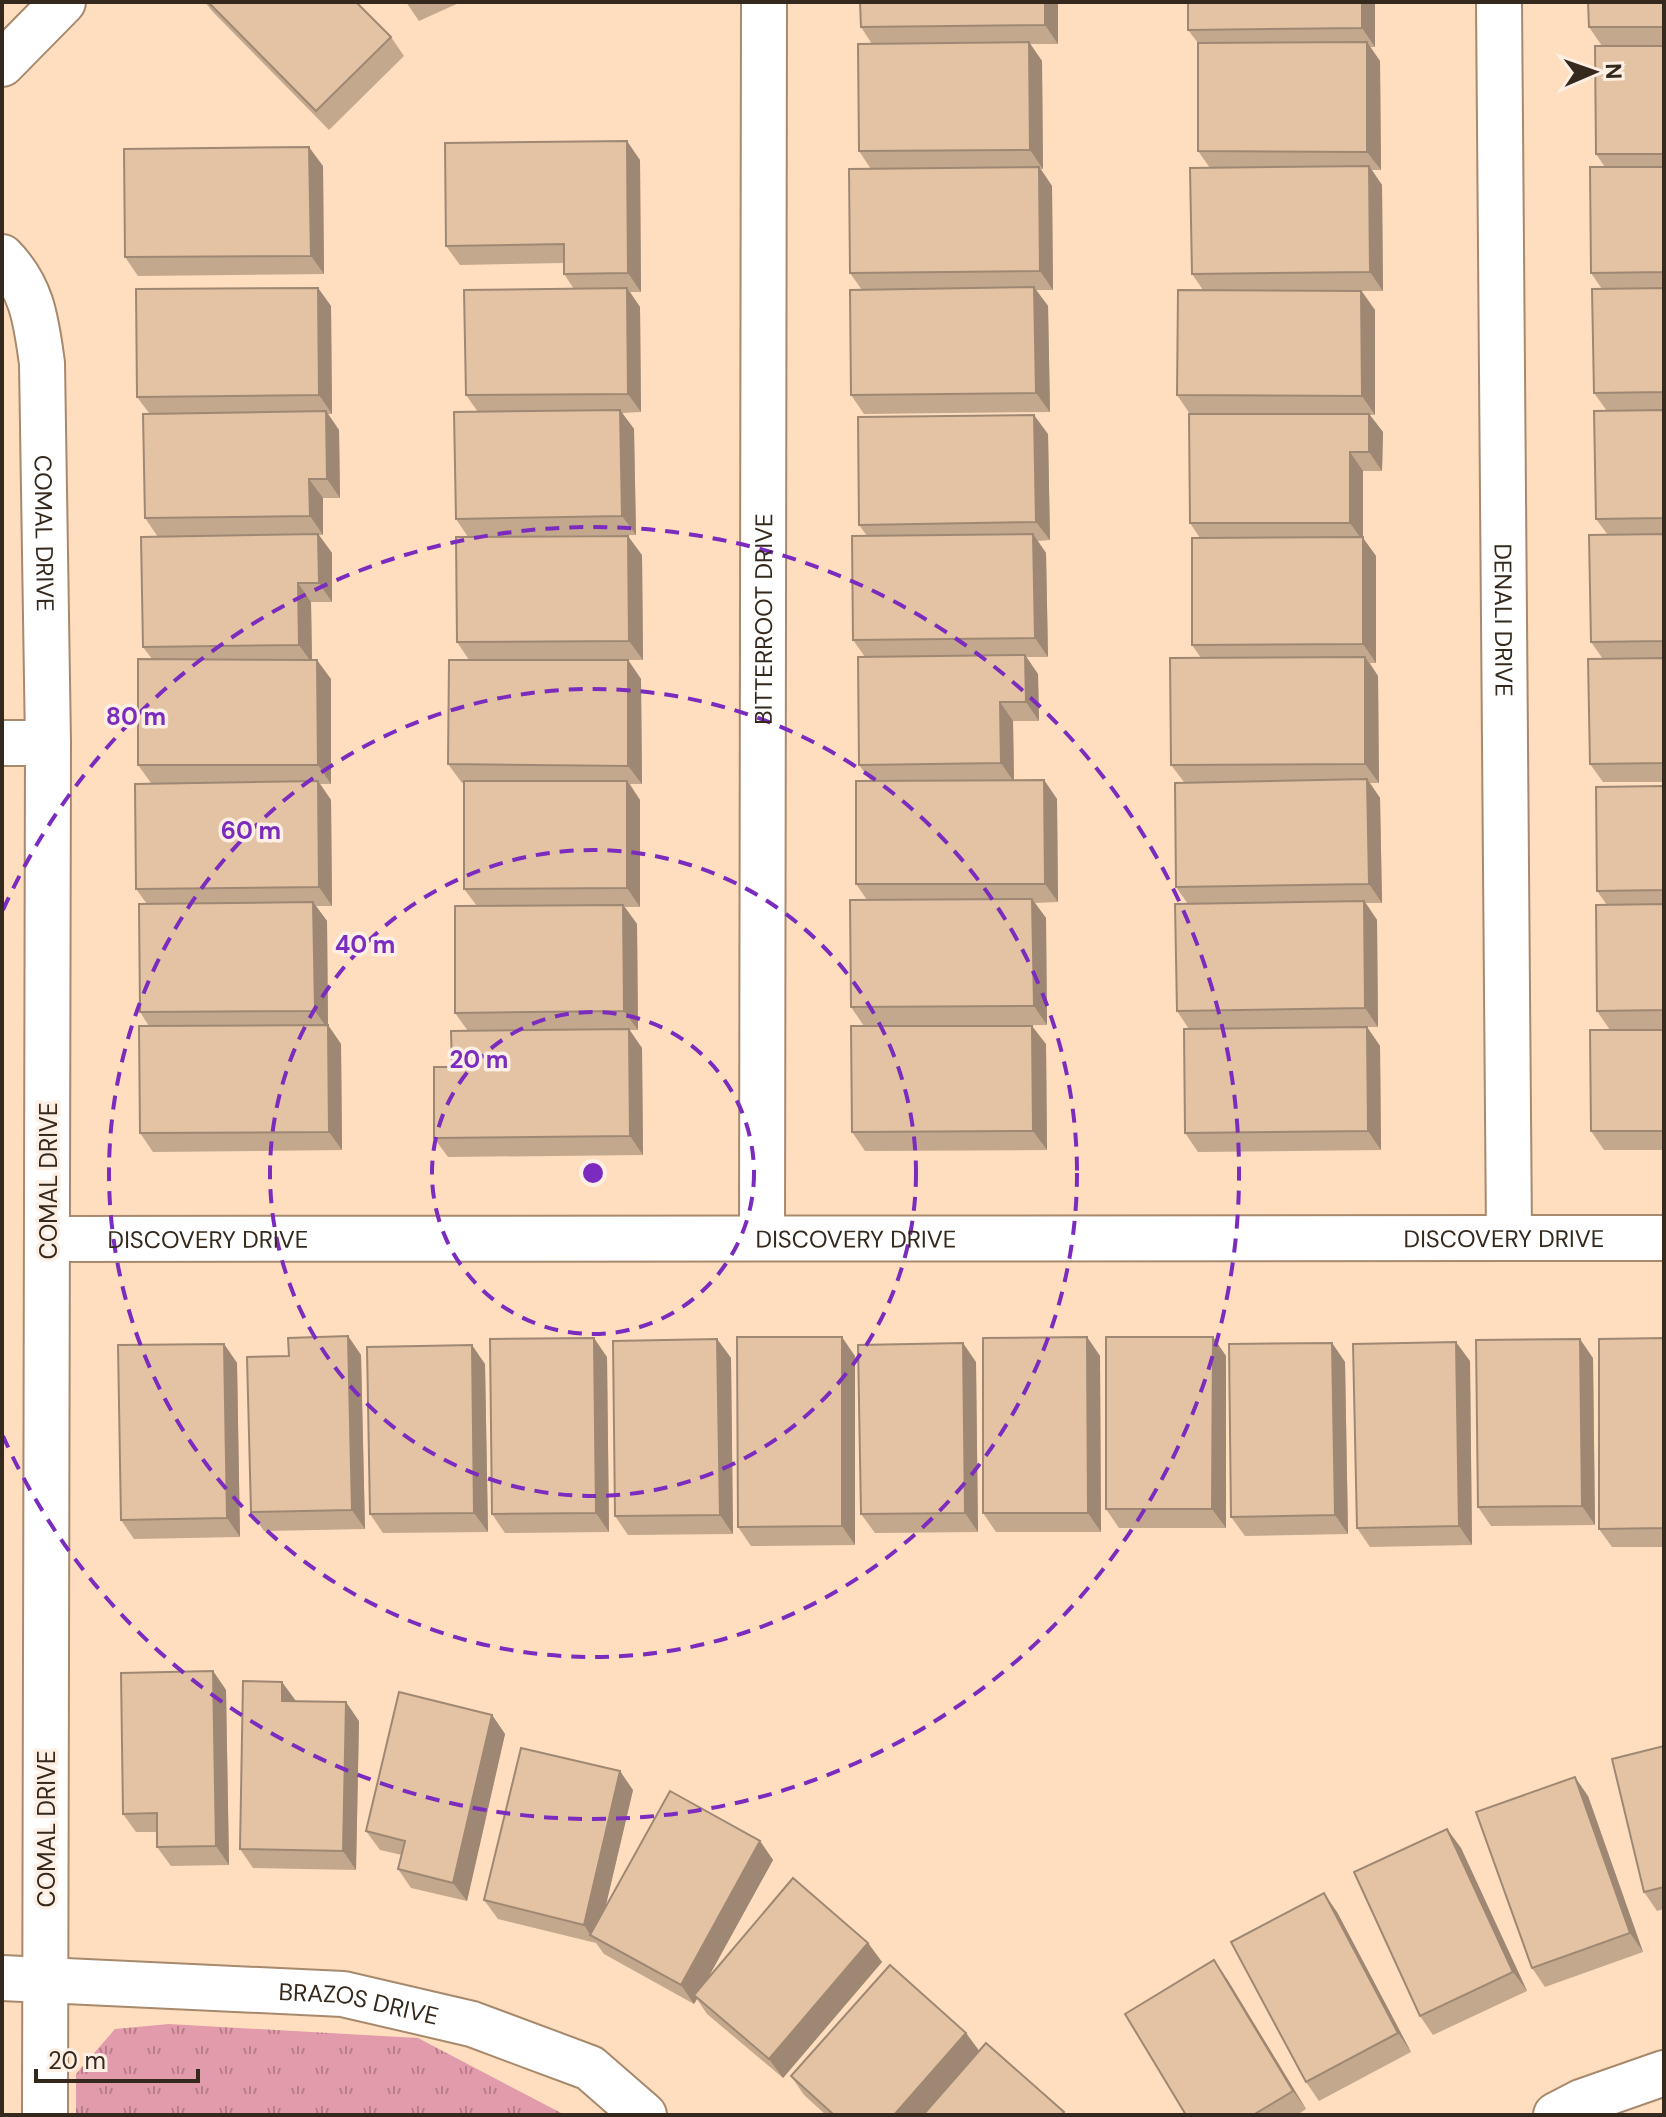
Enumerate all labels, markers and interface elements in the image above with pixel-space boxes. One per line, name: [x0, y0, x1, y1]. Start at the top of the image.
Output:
north arrow: [1554, 32, 1634, 112]
text: N: [1599, 63, 1628, 80]
street label: COMAL DRIVE: [28, 455, 61, 612]
street label: BITTERROOT DRIVE: [747, 513, 779, 725]
street label: DENALI DRIVE: [1488, 543, 1520, 697]
text: 80 m: [106, 701, 166, 732]
text: 60 m: [221, 815, 281, 846]
text: 40 m: [335, 929, 395, 960]
text: 20 m: [450, 1044, 508, 1075]
street label: COMAL DRIVE: [33, 1103, 64, 1259]
centre of rings: [579, 1159, 607, 1187]
street label: DISCOVERY DRIVE: [108, 1223, 308, 1254]
street label: DISCOVERY DRIVE: [756, 1223, 956, 1254]
street label: DISCOVERY DRIVE: [1404, 1223, 1604, 1254]
street label: COMAL DRIVE: [31, 1751, 62, 1907]
street label: BRAZOS DRIVE: [278, 1975, 442, 2031]
scale bar: [36, 2033, 198, 2083]
text: 20 m: [48, 2045, 106, 2076]

